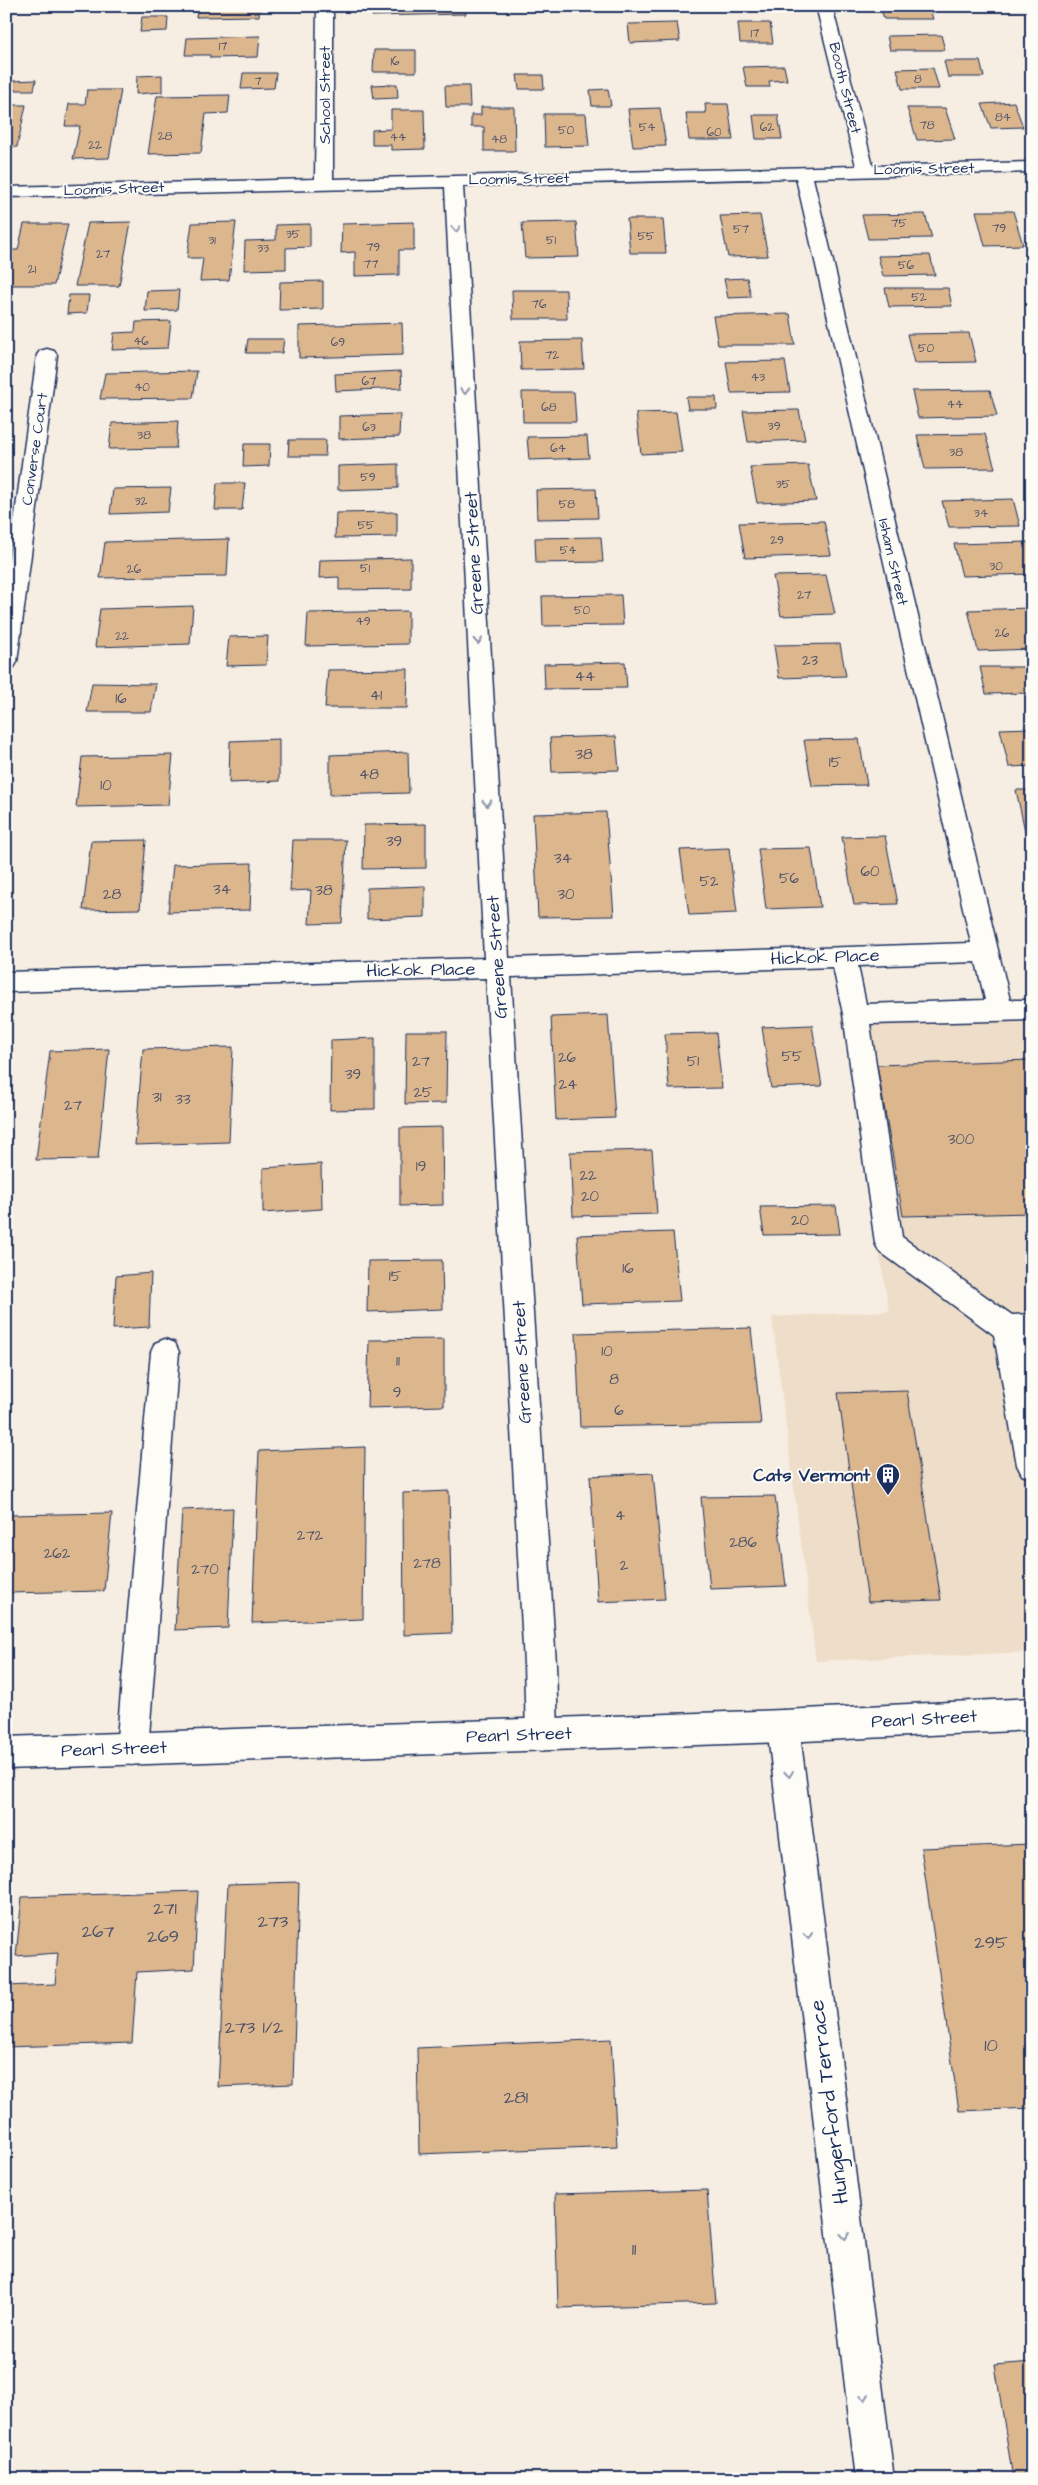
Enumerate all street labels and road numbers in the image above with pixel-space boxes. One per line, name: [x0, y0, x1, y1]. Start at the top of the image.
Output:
street label: Booth Street: [824, 40, 866, 136]
street label: School Street: [315, 46, 336, 144]
street label: Loomis Street: [873, 158, 975, 180]
street label: Loomis Street: [468, 168, 570, 190]
street label: Loomis Street: [63, 177, 165, 201]
street label: Converse Court: [17, 391, 53, 507]
street label: Greene Street: [458, 490, 490, 615]
street label: Isham Street: [873, 516, 913, 608]
street label: Greene Street: [480, 894, 514, 1019]
street label: Hickok Place: [770, 943, 880, 971]
street label: Hickok Place: [366, 957, 476, 983]
street label: Greene Street: [506, 1299, 538, 1424]
street label: Pearl Street: [870, 1704, 978, 1734]
street label: Pearl Street: [466, 1721, 573, 1749]
street label: Pearl Street: [61, 1735, 168, 1763]
street label: Hungerford Terrace: [802, 1998, 858, 2206]

